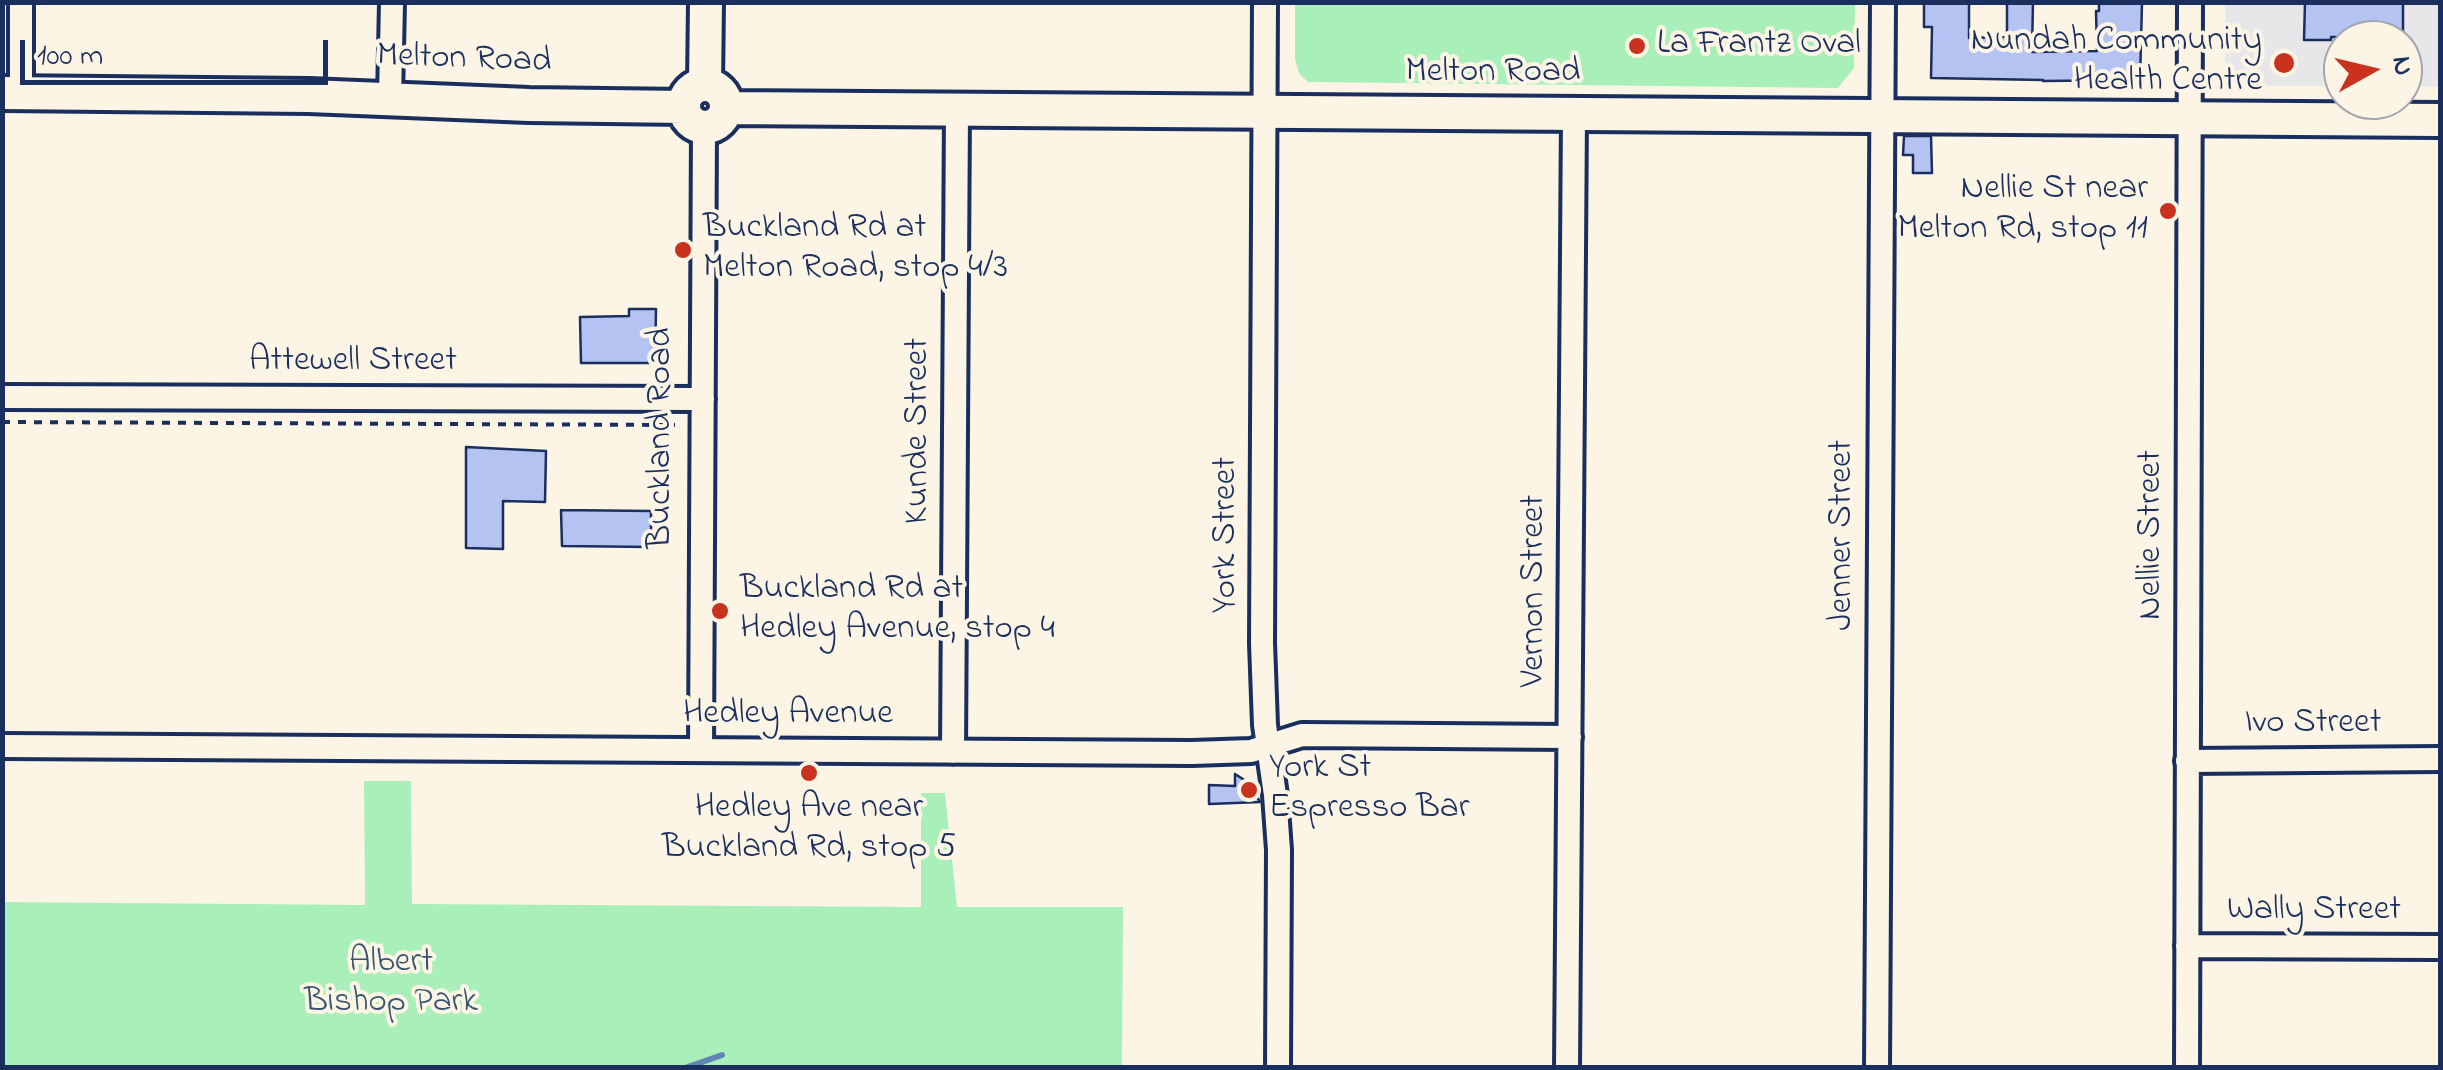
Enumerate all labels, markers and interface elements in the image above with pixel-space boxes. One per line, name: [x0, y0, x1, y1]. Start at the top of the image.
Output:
scale bar: [25, 20, 332, 82]
north arrow: [2323, 20, 2423, 120]
place label: Nundah Community Health Centre: [1971, 22, 2262, 104]
place label: La Frantz Oval: [1657, 25, 1861, 67]
text: 100 m: [37, 35, 103, 79]
marker: La Frantz Oval: [1626, 35, 1648, 57]
street label: Melton Road: [376, 37, 552, 85]
marker: Nundah Community Health Centre: [2271, 50, 2297, 76]
street label: Melton Road: [1406, 53, 1580, 95]
text: N: [2380, 54, 2423, 78]
place label: Nellie St near Melton Rd, stop 11: [1898, 170, 2148, 252]
marker: Nellie St near Melton Rd, stop 11: [2157, 200, 2179, 222]
place label: Buckland Rd at Melton Road, stop 4/3: [703, 209, 1008, 291]
marker: Buckland Rd at Melton Road, stop 4/3: [672, 239, 694, 261]
street label: Buckland Road: [642, 328, 684, 548]
street label: Kunde Street: [899, 338, 941, 524]
street label: Attewell Street: [249, 342, 457, 384]
street label: Jenner Street: [1823, 440, 1865, 630]
street label: Nellie Street: [2132, 450, 2174, 620]
street label: York Street: [1207, 457, 1249, 613]
street label: Vernon Street: [1515, 495, 1557, 687]
place label: Buckland Rd at Hedley Avenue, stop 4: [740, 570, 1055, 652]
marker: Buckland Rd at Hedley Avenue, stop 4: [709, 600, 731, 622]
street label: Hedley Avenue: [683, 695, 893, 737]
street label: Ivo Street: [2245, 704, 2381, 746]
place label: York St Espresso Bar: [1269, 749, 1469, 831]
marker: Hedley Ave near Buckland Rd, stop 5: [798, 762, 820, 784]
marker: York St Espresso Bar: [1238, 779, 1260, 801]
place label: Hedley Ave near Buckland Rd, stop 5: [662, 789, 956, 871]
street label: Wally Street: [2227, 891, 2401, 933]
park label: Albert Bishop Park: [304, 943, 478, 1025]

